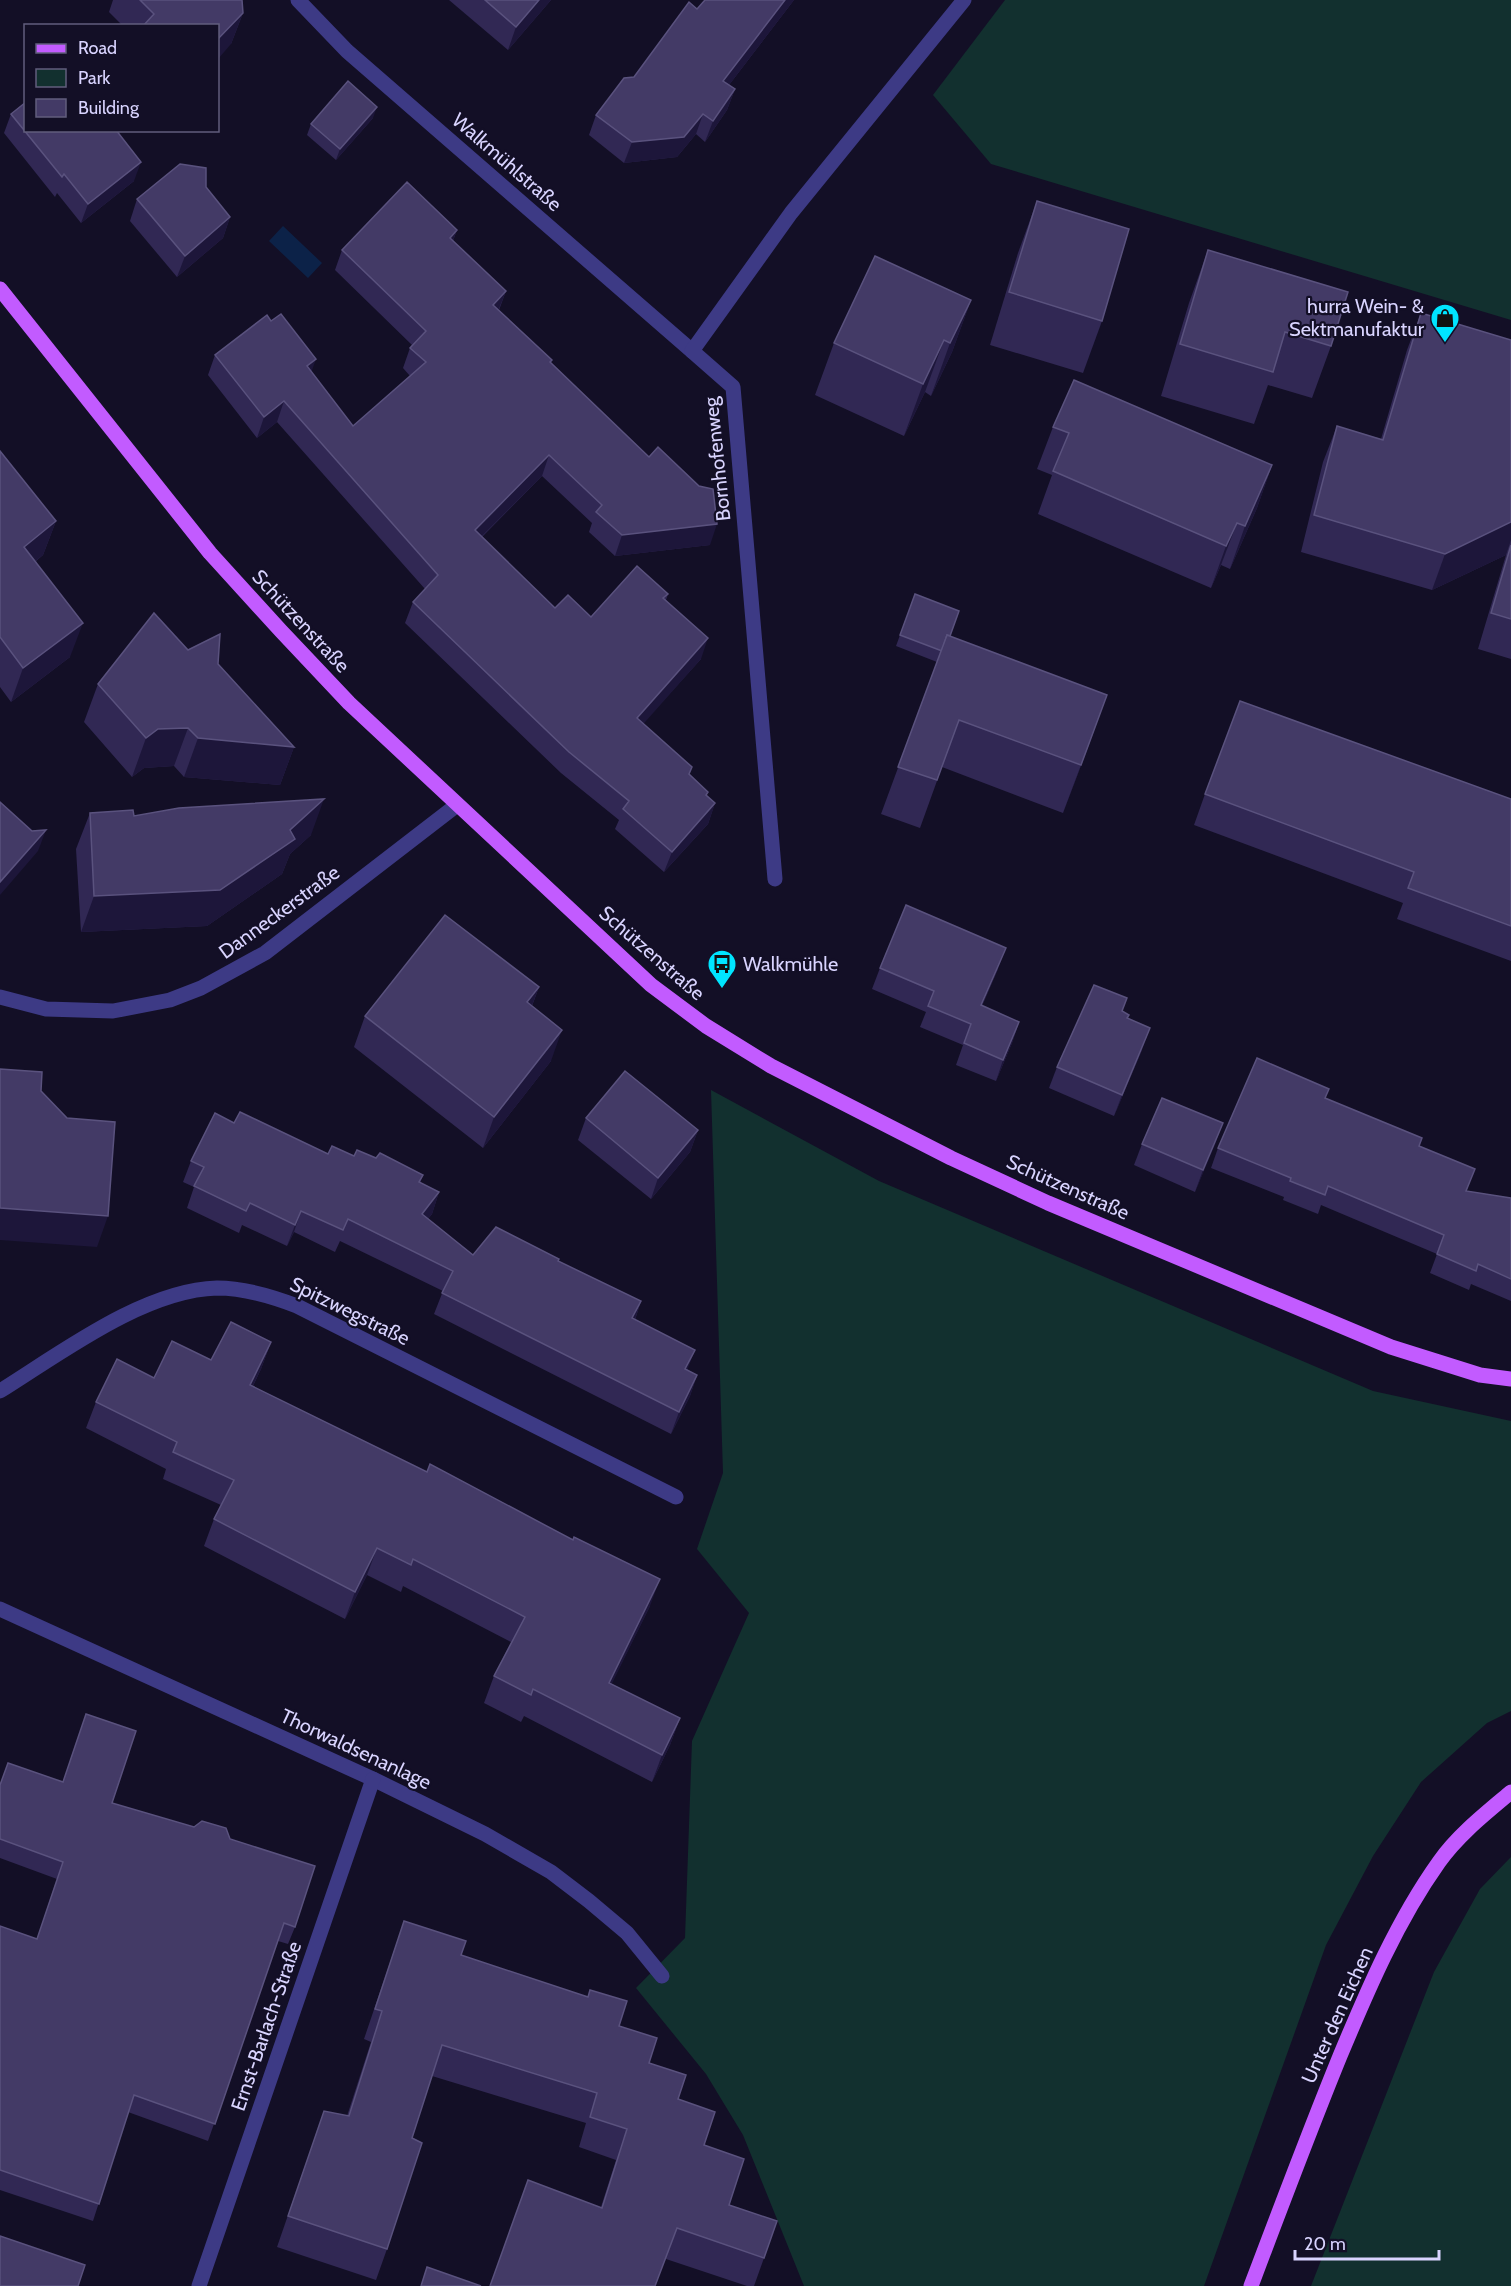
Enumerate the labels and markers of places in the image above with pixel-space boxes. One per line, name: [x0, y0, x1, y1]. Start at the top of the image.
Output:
place label: hurra Wein- & Sektmanufaktur: [1289, 294, 1425, 341]
shop icon: hurra Wein- & Sektmanufaktur: [1429, 302, 1461, 344]
bus stop icon: Walkmühle: [706, 948, 738, 990]
place label: Walkmühle: [743, 952, 838, 976]

